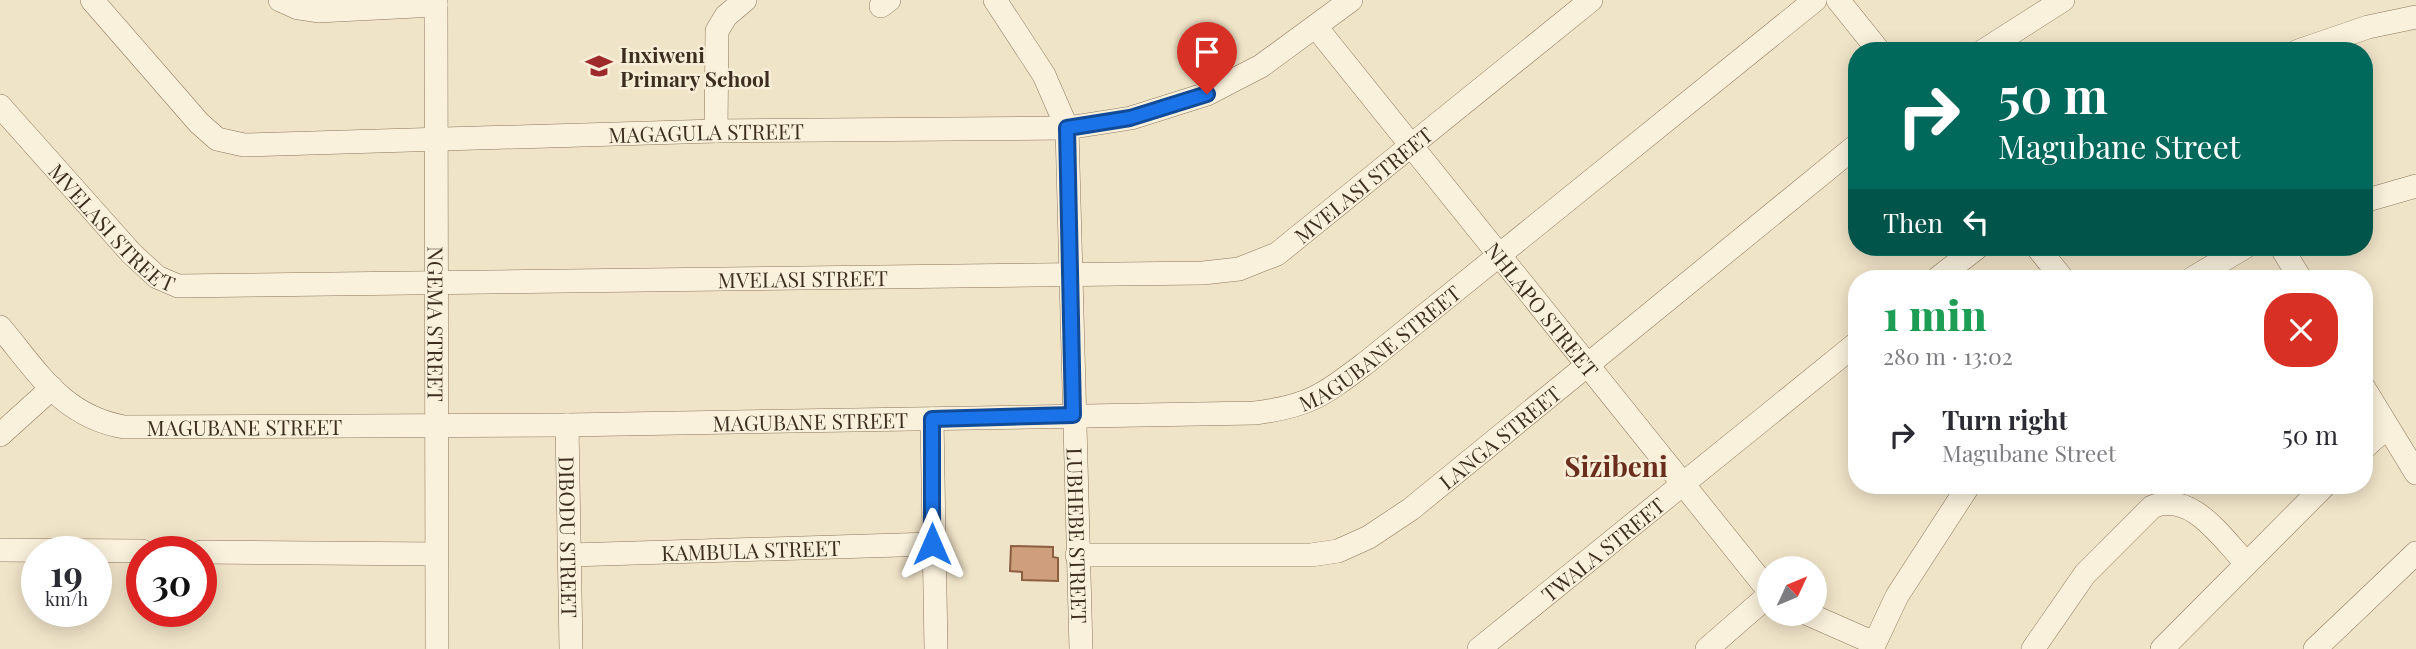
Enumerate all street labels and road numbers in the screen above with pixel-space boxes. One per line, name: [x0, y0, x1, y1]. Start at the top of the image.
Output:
street label: MAGAGULA STREET: [608, 116, 804, 148]
street label: MVELASI STREET: [1288, 120, 1438, 249]
street label: MVELASI STREET: [43, 157, 180, 297]
street label: NHLAPO STREET: [1480, 236, 1605, 383]
street label: NGEMA STREET: [422, 246, 451, 402]
street label: MVELASI STREET: [718, 263, 888, 293]
street label: MAGUBANE STREET: [1294, 278, 1466, 417]
street label: LANGA STREET: [1433, 379, 1566, 495]
street label: MAGUBANE STREET: [712, 405, 908, 436]
street label: MAGUBANE STREET: [146, 412, 342, 441]
street label: LUBHEBE STREET: [1062, 447, 1094, 624]
street label: DIBODU STREET: [554, 456, 584, 618]
street label: TWALA STREET: [1535, 491, 1670, 607]
street label: KAMBULA STREET: [661, 533, 841, 566]

